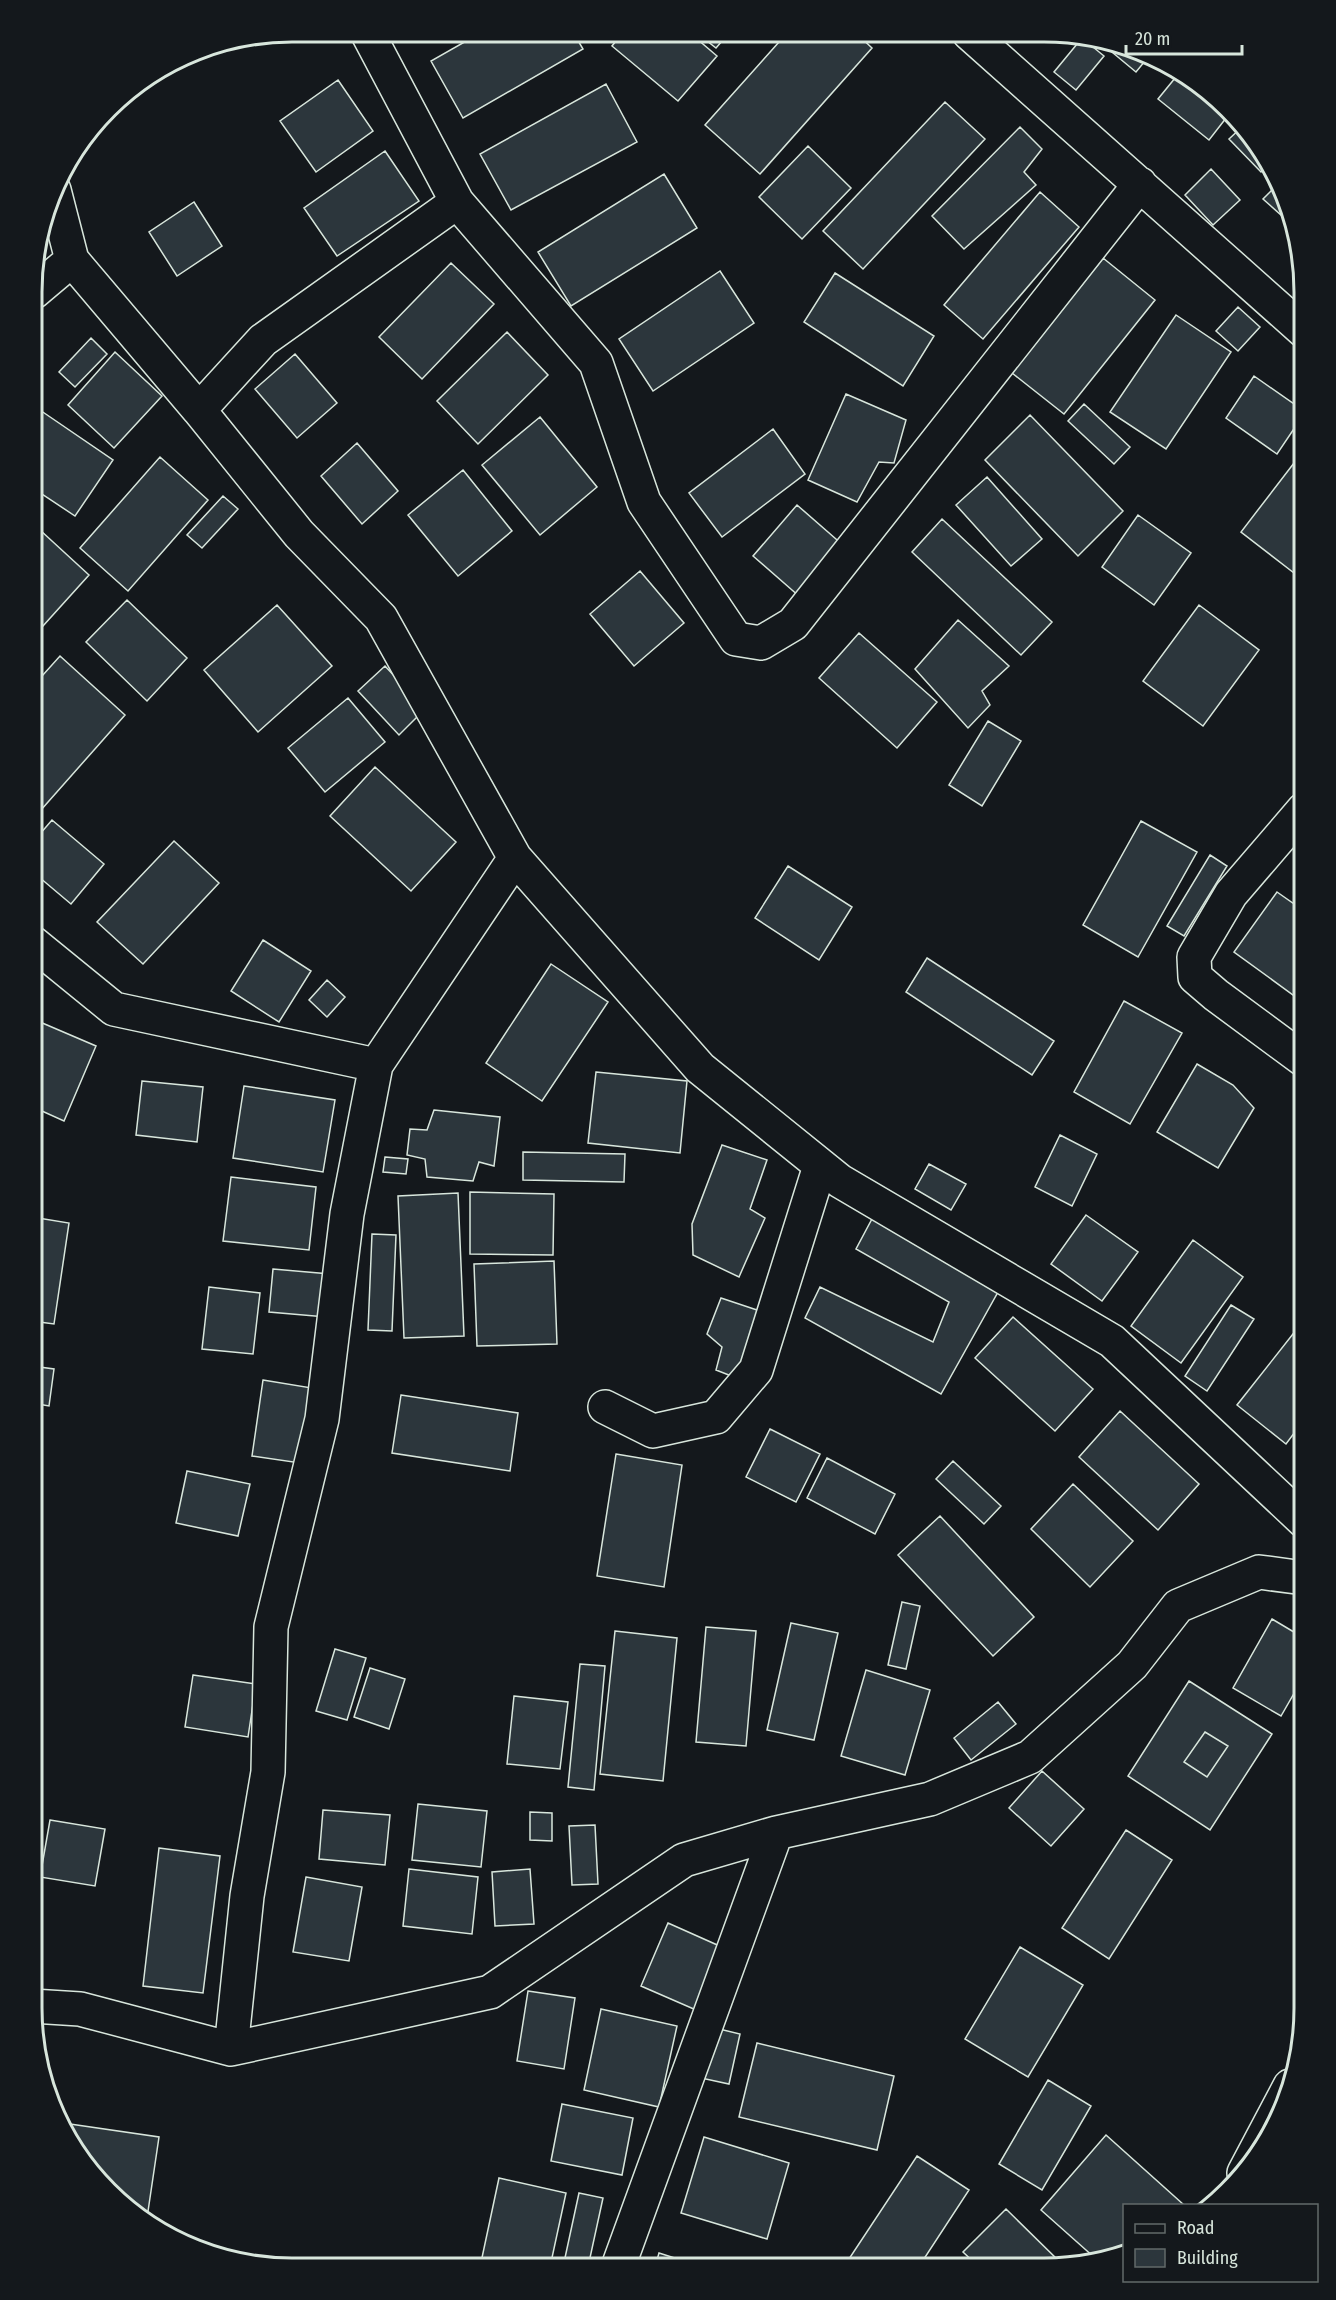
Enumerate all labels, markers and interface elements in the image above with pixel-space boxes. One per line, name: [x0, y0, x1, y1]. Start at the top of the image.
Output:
scale bar: [1126, 18, 1242, 56]
text: 20 m: [1135, 28, 1170, 50]
legend: [1123, 2204, 1318, 2282]
text: Road: [1177, 2217, 1214, 2239]
text: Building: [1177, 2247, 1238, 2269]

